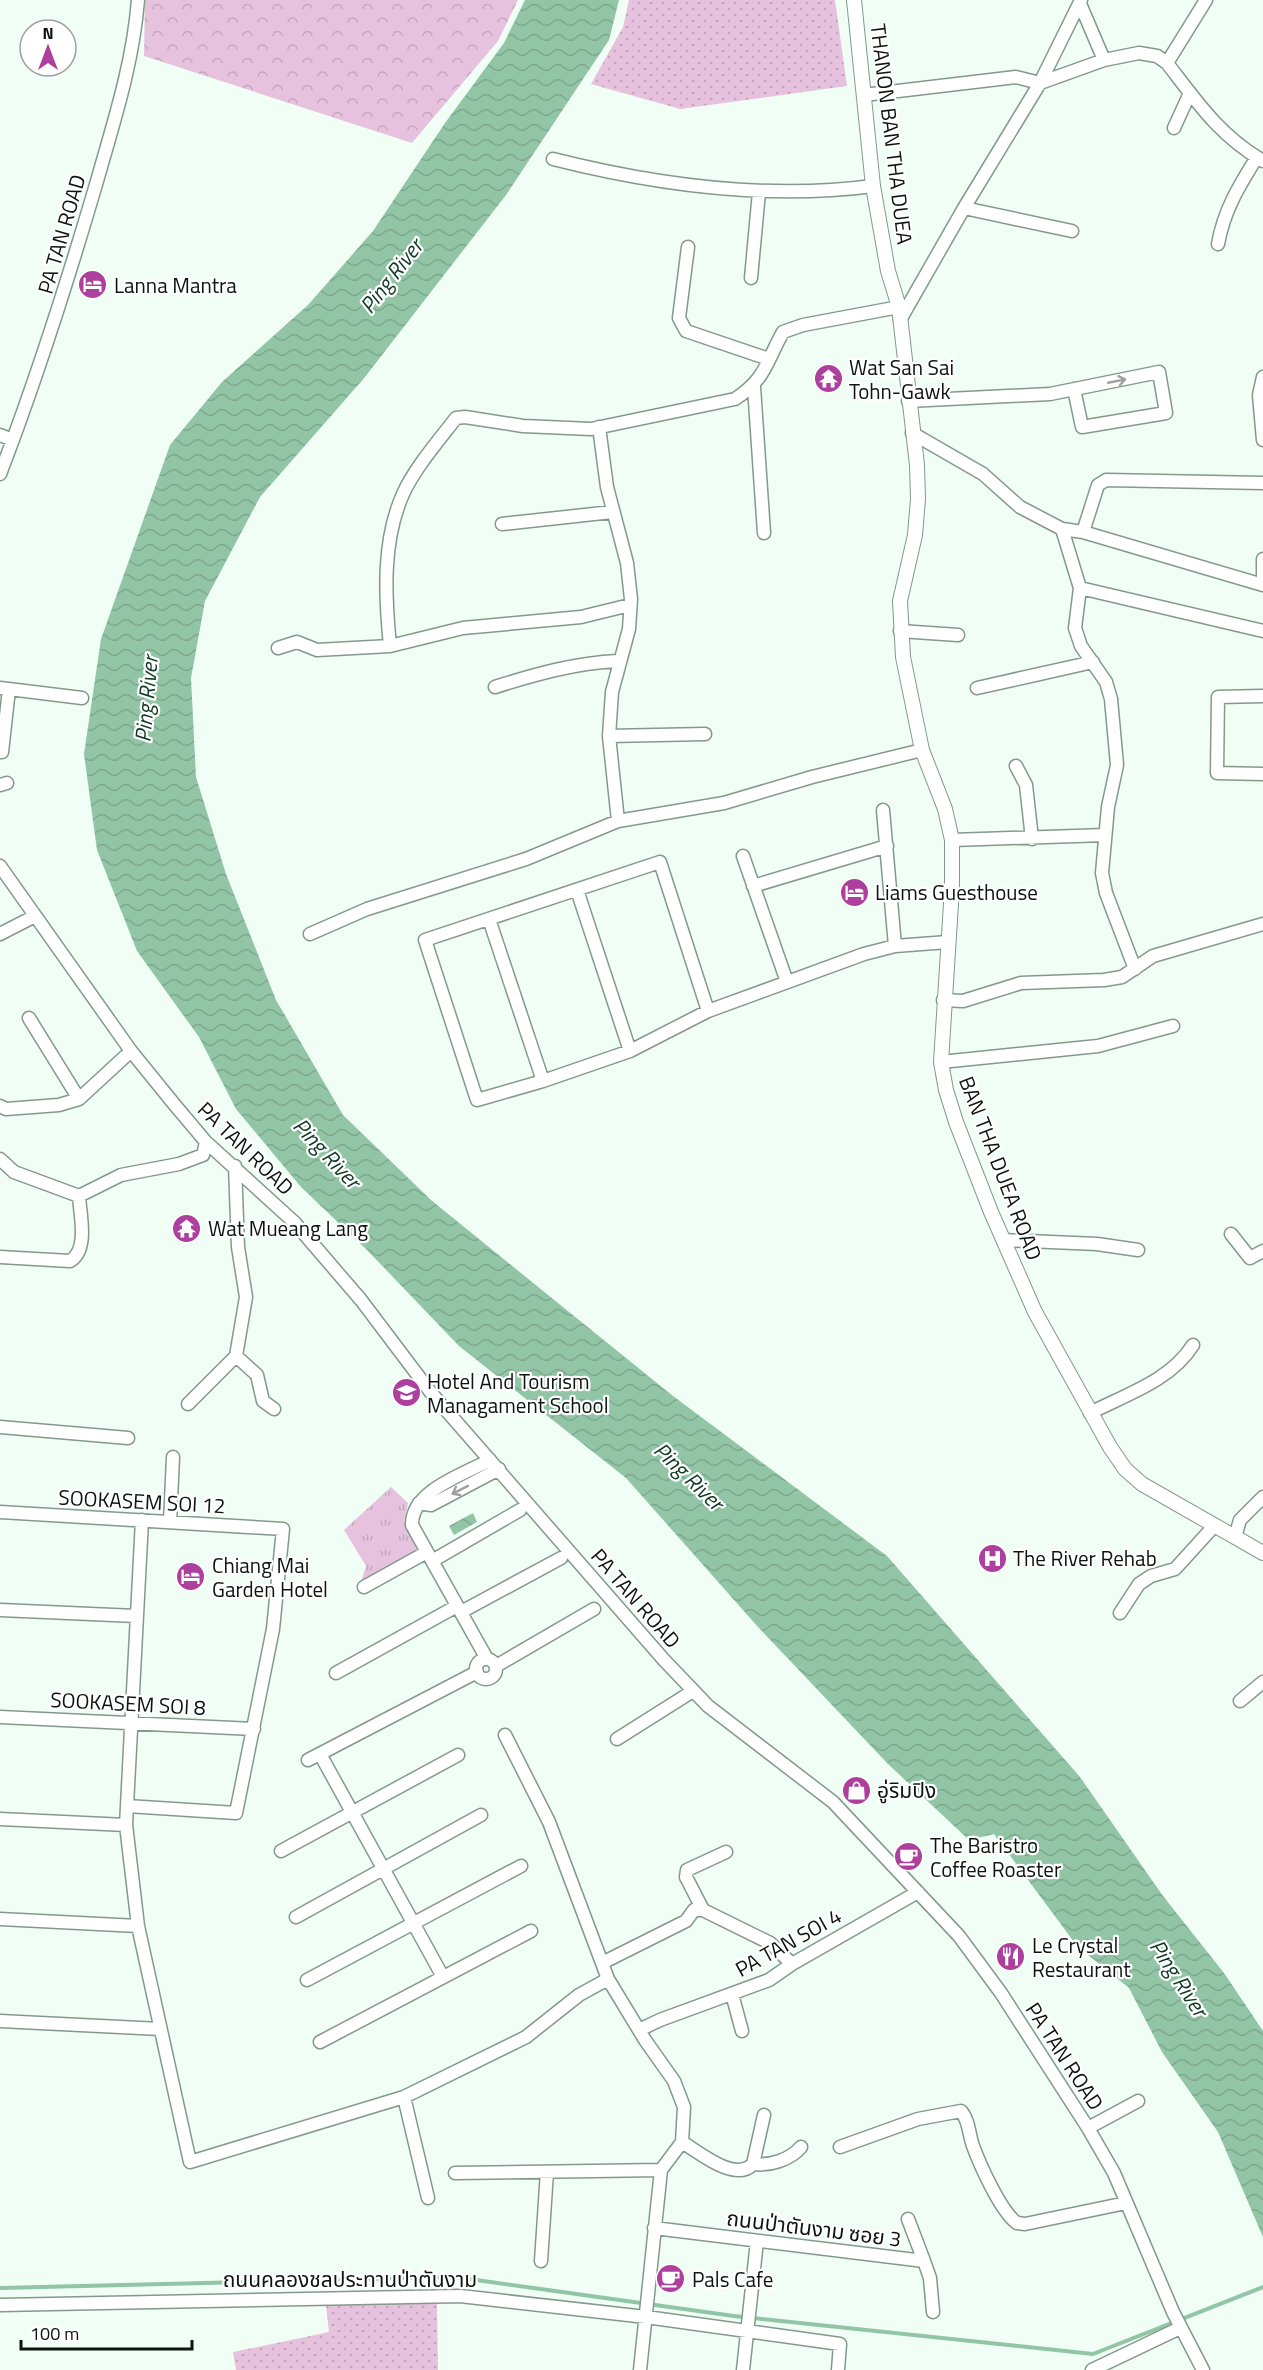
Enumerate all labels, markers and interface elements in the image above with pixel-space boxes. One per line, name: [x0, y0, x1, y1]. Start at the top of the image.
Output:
north arrow: [18, 18, 78, 78]
text: N: [42, 21, 54, 45]
street label: THANON BAN THA DUEA: [863, 22, 921, 247]
street label: PA TAN ROAD: [29, 171, 93, 297]
water label: Ping River: [351, 229, 433, 321]
hotel icon: Lanna Mantra: [77, 269, 109, 301]
place label: Lanna Mantra: [114, 269, 237, 301]
place label: Wat San Sai Tohn-Gawk: [849, 351, 954, 407]
temple icon: Wat San Sai Tohn-Gawk: [812, 363, 844, 395]
one-way arrow: [1106, 375, 1126, 386]
water label: Ping River: [125, 651, 167, 744]
hotel icon: Liams Guesthouse: [838, 876, 870, 908]
place label: Liams Guesthouse: [875, 876, 1038, 908]
street label: BAN THA DUEA ROAD: [951, 1071, 1051, 1265]
street label: PA TAN ROAD: [191, 1094, 301, 1202]
water label: Ping River: [285, 1110, 371, 1198]
temple icon: Wat Mueang Lang: [171, 1212, 203, 1244]
place label: Wat Mueang Lang: [208, 1212, 368, 1244]
place label: Hotel And Tourism Managament School: [427, 1365, 608, 1421]
school or university icon: Hotel And Tourism Managament School: [390, 1377, 422, 1409]
water label: Ping River: [646, 1434, 734, 1520]
street label: SOOKASEM SOI 12: [58, 1481, 226, 1521]
one-way arrow: [451, 1485, 469, 1496]
street label: PA TAN ROAD: [584, 1541, 688, 1655]
hospital icon: The River Rehab: [976, 1542, 1008, 1574]
place label: The River Rehab: [1013, 1542, 1157, 1574]
place label: Chiang Mai Garden Hotel: [212, 1549, 328, 1605]
hotel icon: Chiang Mai Garden Hotel: [175, 1561, 207, 1593]
street label: SOOKASEM SOI 8: [50, 1683, 207, 1723]
shop icon: อู่ริมปิง: [840, 1774, 872, 1806]
place label: อู่ริมปิง: [877, 1774, 936, 1806]
place label: The Baristro Coffee Roaster: [930, 1829, 1061, 1885]
cafe icon: The Baristro Coffee Roaster: [893, 1841, 925, 1873]
street label: PA TAN SOI 4: [729, 1900, 847, 1984]
place label: Le Crystal Restaurant: [1032, 1929, 1131, 1985]
water label: Ping River: [1141, 1933, 1218, 2026]
restaurant icon: Le Crystal Restaurant: [995, 1941, 1027, 1973]
street label: PA TAN ROAD: [1018, 1996, 1112, 2116]
street label: ถนนป่าตันงาม ซอย 3: [725, 2201, 903, 2255]
street label: ถนนคลองชลประทานป่าตันงาม: [223, 2263, 477, 2295]
cafe icon: Pals Cafe: [655, 2263, 687, 2295]
place label: Pals Cafe: [692, 2263, 773, 2295]
scale bar: [21, 2313, 192, 2351]
text: 100 m: [30, 2320, 79, 2347]

